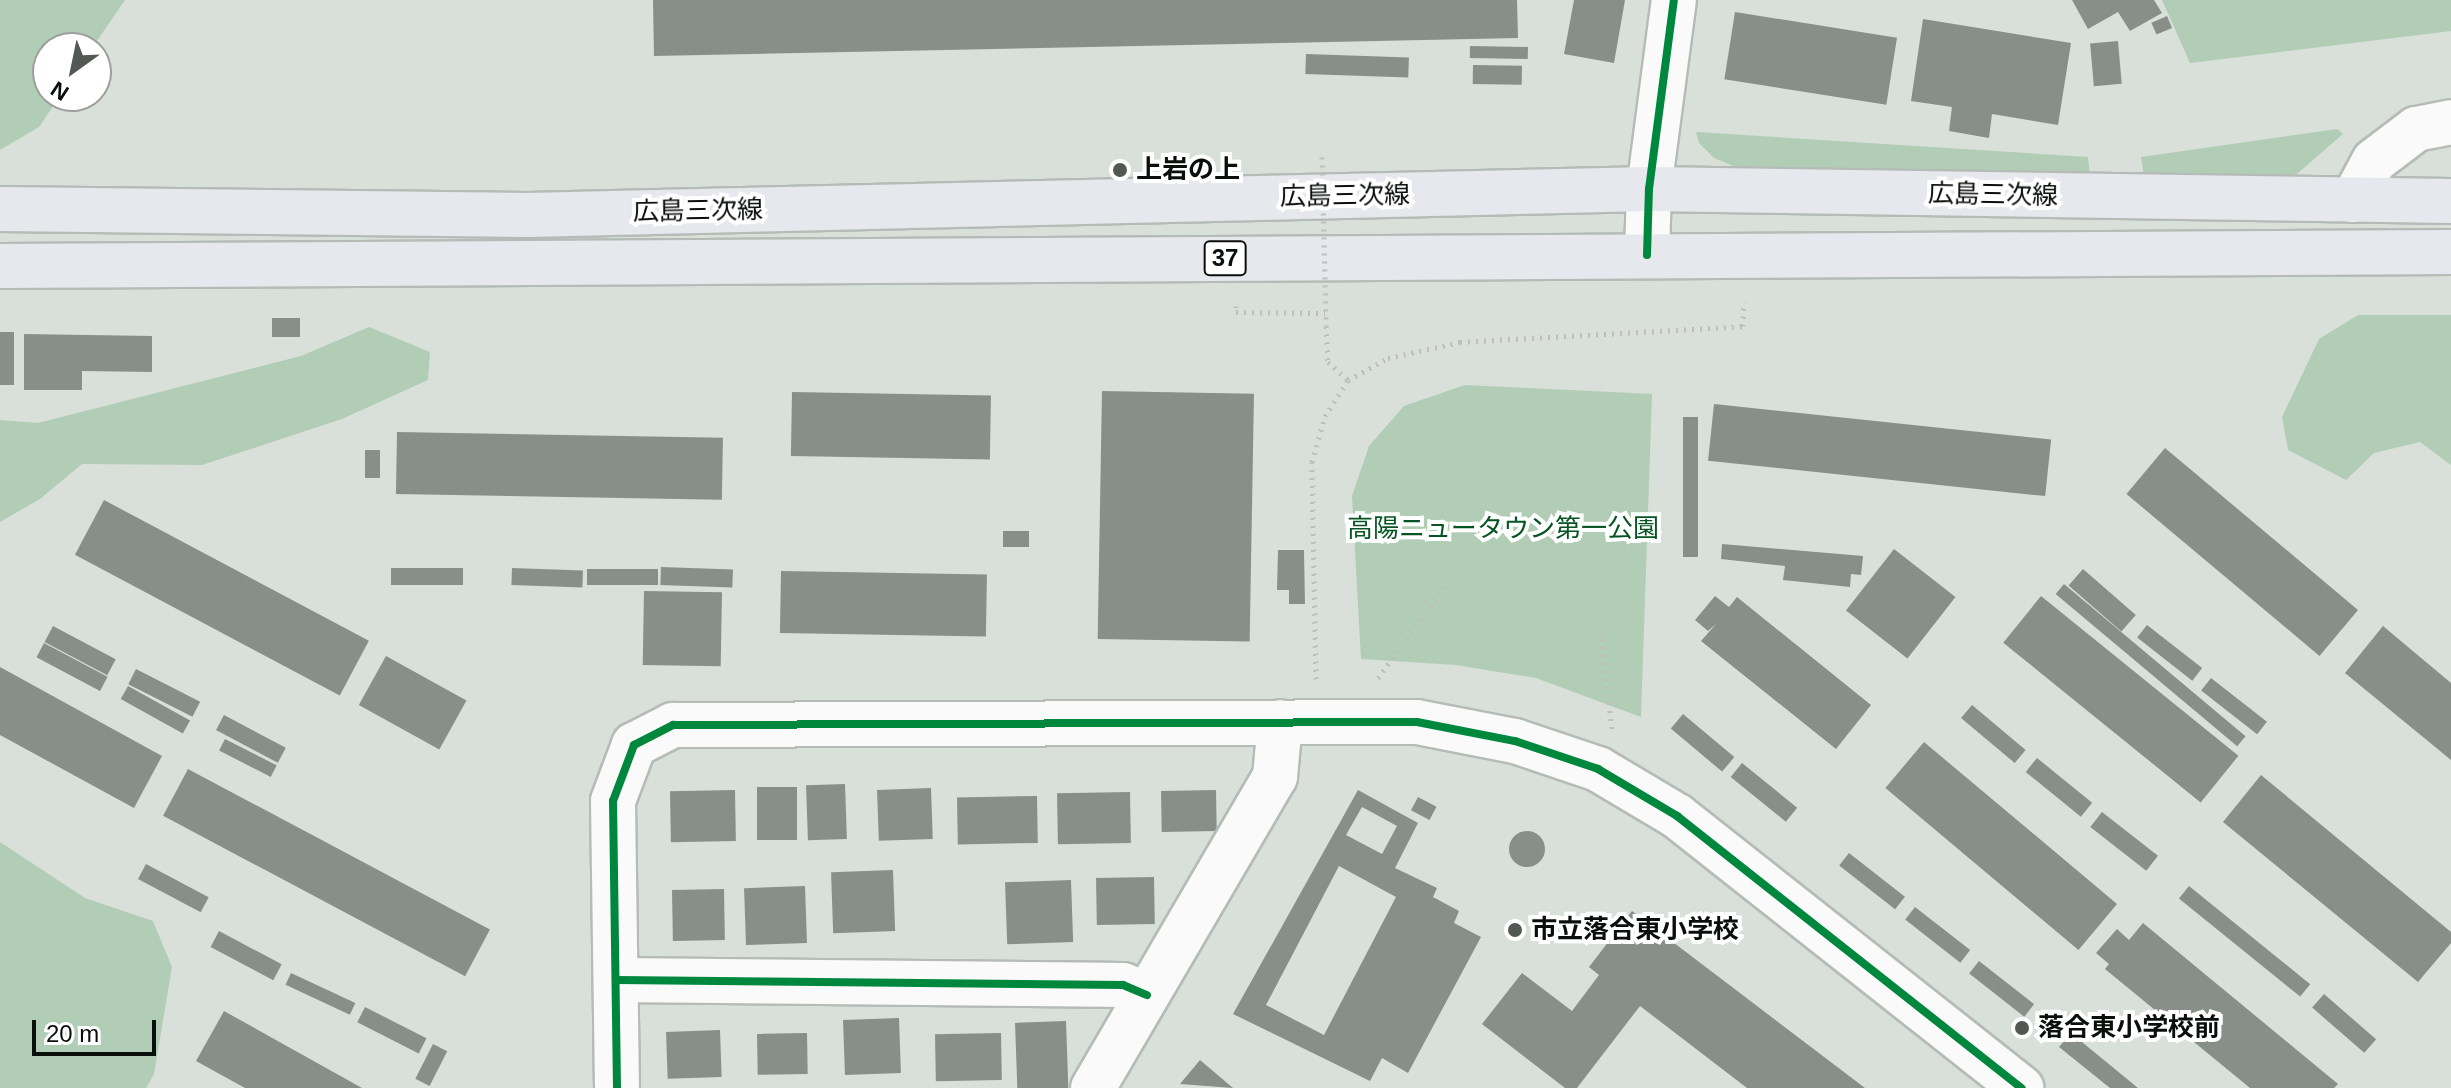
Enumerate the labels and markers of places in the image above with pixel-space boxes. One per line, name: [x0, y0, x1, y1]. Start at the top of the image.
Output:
place label: 上岩の上: [1136, 154, 1240, 186]
marker: 上岩の上: [1111, 161, 1129, 179]
place label: 市立落合東小学校: [1531, 914, 1739, 946]
marker: 市立落合東小学校: [1506, 921, 1524, 939]
place label: 落合東小学校前: [2038, 1012, 2220, 1044]
marker: 落合東小学校前: [2013, 1019, 2031, 1037]

